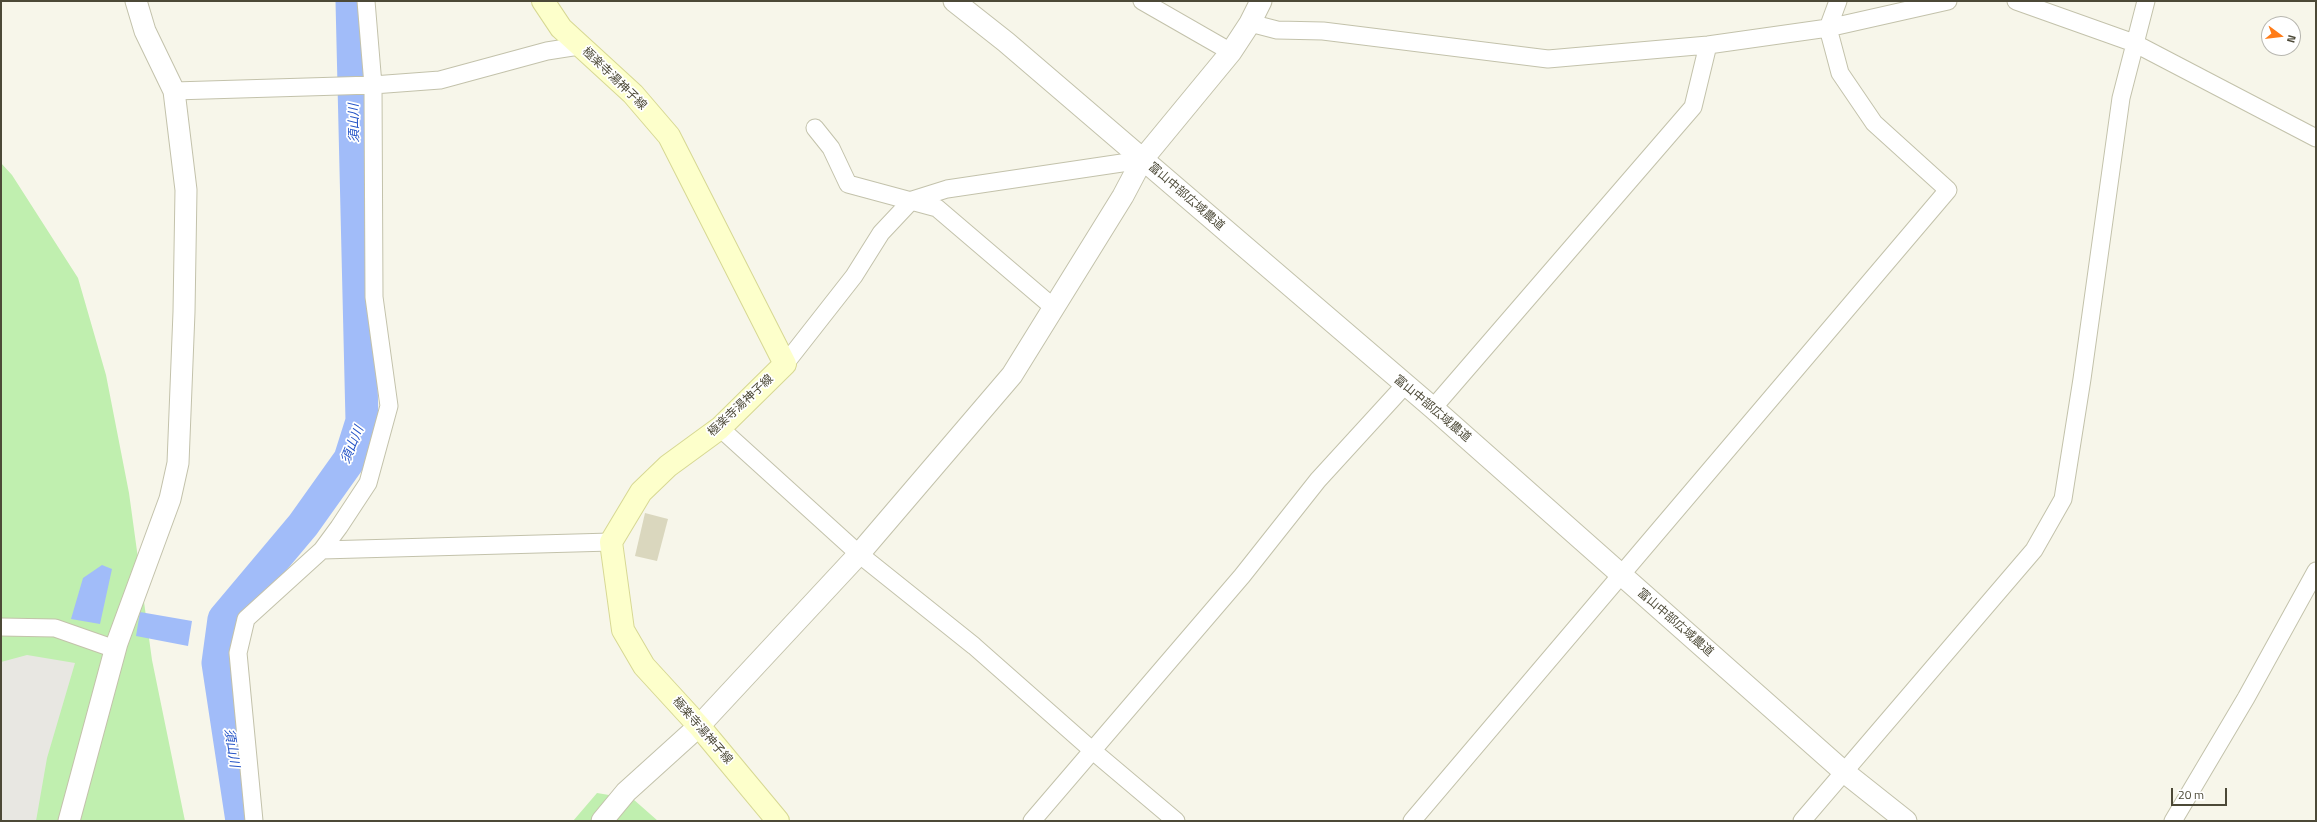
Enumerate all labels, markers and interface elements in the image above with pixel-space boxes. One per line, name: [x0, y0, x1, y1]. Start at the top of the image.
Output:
north arrow: [2261, 16, 2301, 56]
text: N: [2283, 33, 2300, 45]
street label: 極楽寺湯神子線: [579, 45, 649, 113]
water label: 須山川: [347, 103, 363, 143]
street label: 富山中部広域農道: [1145, 160, 1227, 234]
street label: 極楽寺湯神子線: [705, 372, 777, 440]
street label: 富山中部広域農道: [1391, 373, 1473, 445]
water label: 須山川: [338, 424, 368, 466]
street label: 富山中部広域農道: [1634, 586, 1716, 660]
street label: 極楽寺湯神子線: [669, 695, 735, 767]
water label: 須山川: [220, 728, 242, 768]
scale bar: [2173, 780, 2229, 806]
text: 20 m: [2178, 785, 2204, 804]

